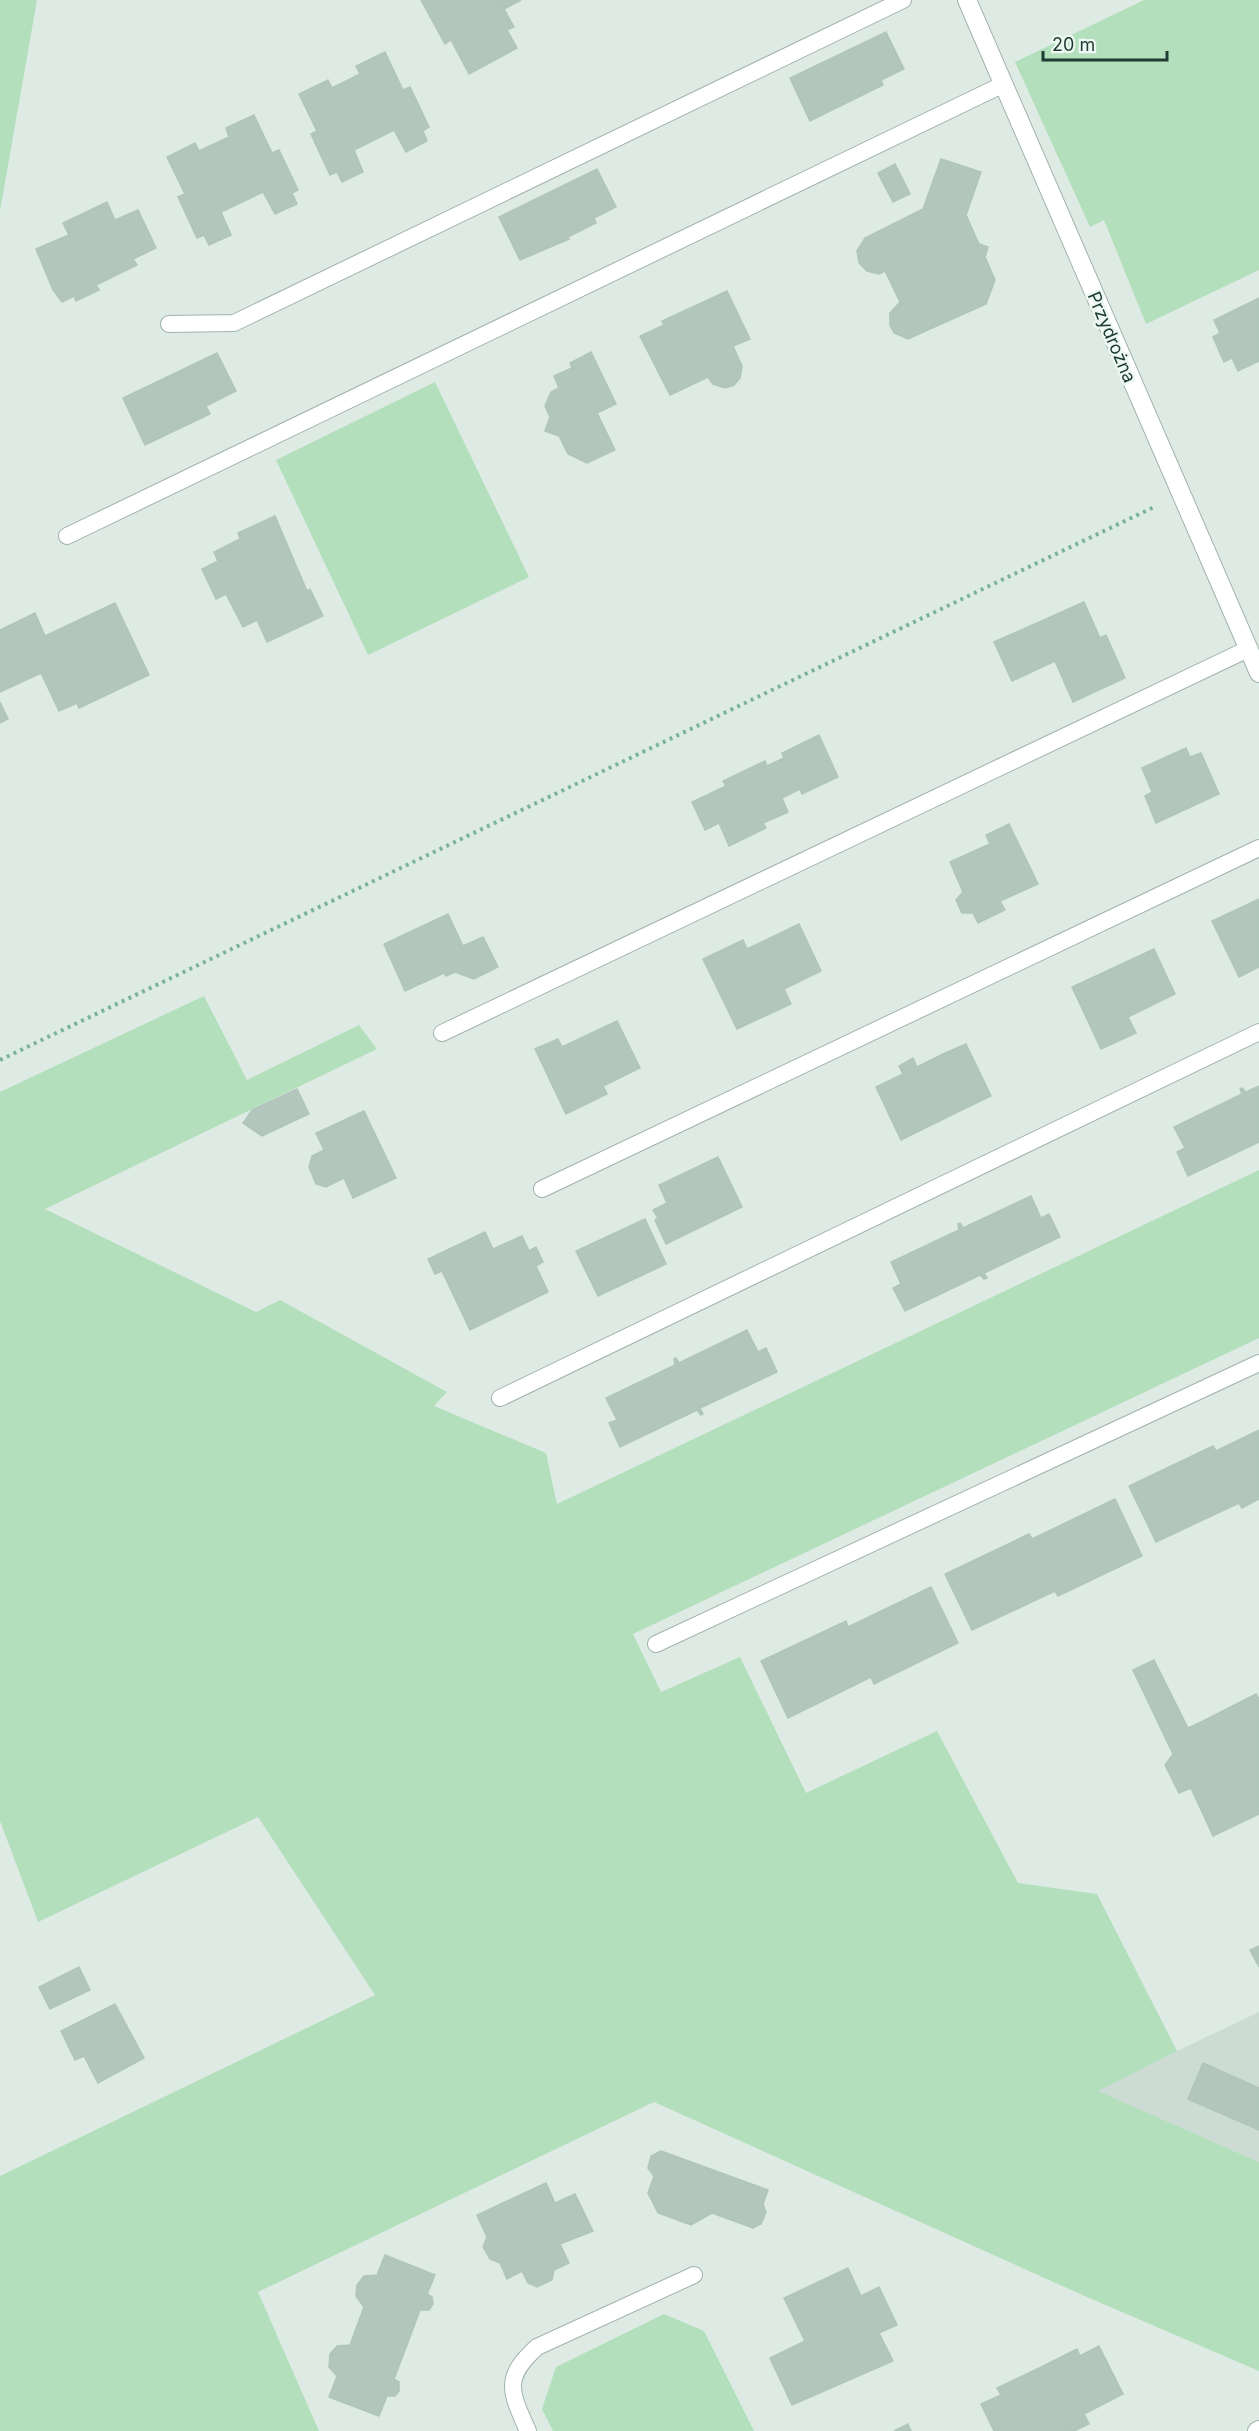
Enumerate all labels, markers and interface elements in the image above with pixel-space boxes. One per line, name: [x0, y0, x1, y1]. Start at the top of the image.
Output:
scale bar: [1043, 24, 1168, 62]
text: 20 m: [1052, 34, 1095, 55]
street label: Przydrożna: [1083, 288, 1141, 386]

